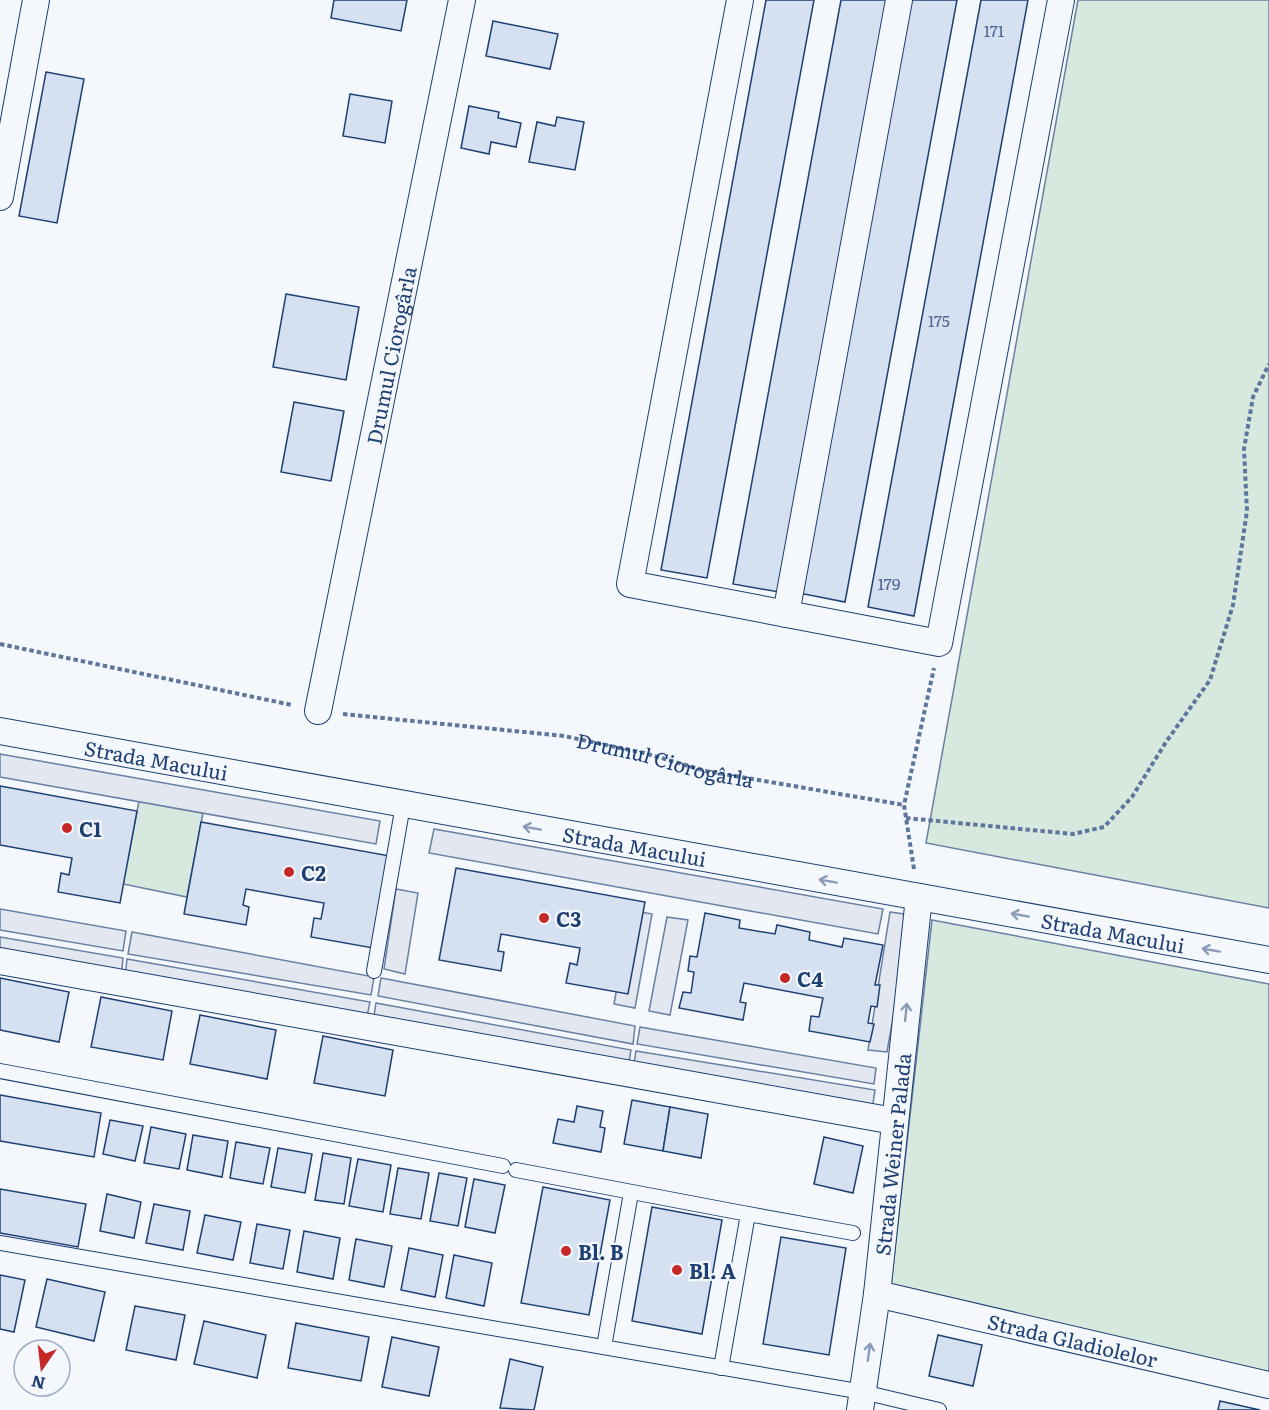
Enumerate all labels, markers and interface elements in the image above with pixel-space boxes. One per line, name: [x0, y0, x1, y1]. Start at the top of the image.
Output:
house number: 171: [984, 18, 1005, 42]
street label: Drumul Ciorogârla: [357, 263, 423, 447]
house number: 175: [928, 308, 950, 332]
house number: 179: [878, 571, 900, 595]
street label: Drumul Ciorogârla: [574, 724, 756, 794]
street label: Strada Macului: [82, 732, 231, 787]
place label: C1: [79, 813, 101, 843]
street label: Strada Macului: [561, 818, 709, 873]
marker: C1: [60, 821, 74, 835]
one-way arrow: [523, 822, 543, 833]
place label: C2: [301, 857, 326, 887]
marker: C2: [282, 865, 296, 879]
one-way arrow: [818, 875, 838, 886]
place label: C3: [556, 903, 581, 933]
street label: Strada Macului: [1039, 904, 1188, 960]
one-way arrow: [1010, 909, 1030, 920]
marker: C3: [537, 911, 551, 925]
one-way arrow: [1202, 944, 1222, 955]
place label: C4: [797, 963, 823, 993]
marker: C4: [778, 971, 792, 985]
one-way arrow: [901, 1003, 912, 1023]
street label: Strada Weiner Palada: [866, 1051, 917, 1257]
place label: Bl. B: [578, 1236, 624, 1266]
marker: Bl. B: [559, 1244, 573, 1258]
place label: Bl. A: [689, 1255, 736, 1285]
marker: Bl. A: [670, 1263, 684, 1277]
street label: Strada Gladiolelor: [985, 1305, 1161, 1374]
north arrow: [12, 1338, 72, 1398]
one-way arrow: [863, 1343, 874, 1362]
text: N: [29, 1370, 48, 1397]

